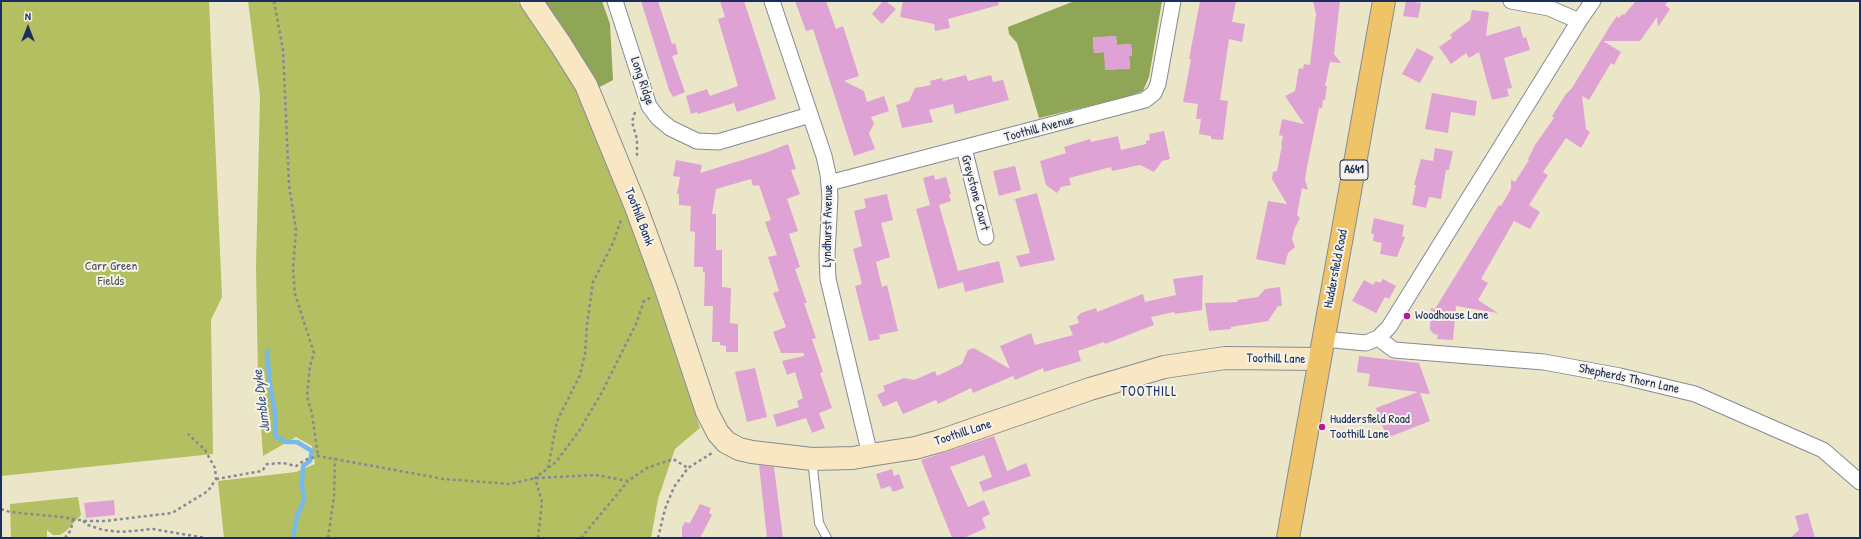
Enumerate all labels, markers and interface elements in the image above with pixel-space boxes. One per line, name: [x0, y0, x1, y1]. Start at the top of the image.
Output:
north arrow: [8, 8, 48, 48]
text: N: [25, 9, 31, 23]
street label: Long Ridge: [627, 55, 657, 107]
street label: Toothill Avenue: [1003, 112, 1075, 146]
street label: Greystone Court: [957, 153, 993, 233]
road number: A641: [1340, 160, 1368, 180]
street label: Lyndhurst Avenue: [819, 185, 837, 267]
street label: Toothill Bank: [621, 186, 657, 248]
street label: Huddersfield Road: [1321, 228, 1351, 310]
park label: Carr Green Fields: [85, 259, 137, 290]
place label: Woodhouse Lane: [1415, 308, 1489, 324]
marker: Woodhouse Lane: [1402, 311, 1412, 321]
street label: Toothill Lane: [1246, 351, 1306, 367]
street label: Shepherds Thorn Lane: [1577, 361, 1681, 397]
water label: Jumble Dyke: [250, 369, 274, 433]
district label: TOOTHILL: [1121, 384, 1177, 400]
place label: Huddersfield Road Toothill Lane: [1330, 412, 1410, 443]
street label: Toothill Lane: [933, 416, 993, 450]
marker: Huddersfield Road Toothill Lane: [1317, 422, 1327, 432]

